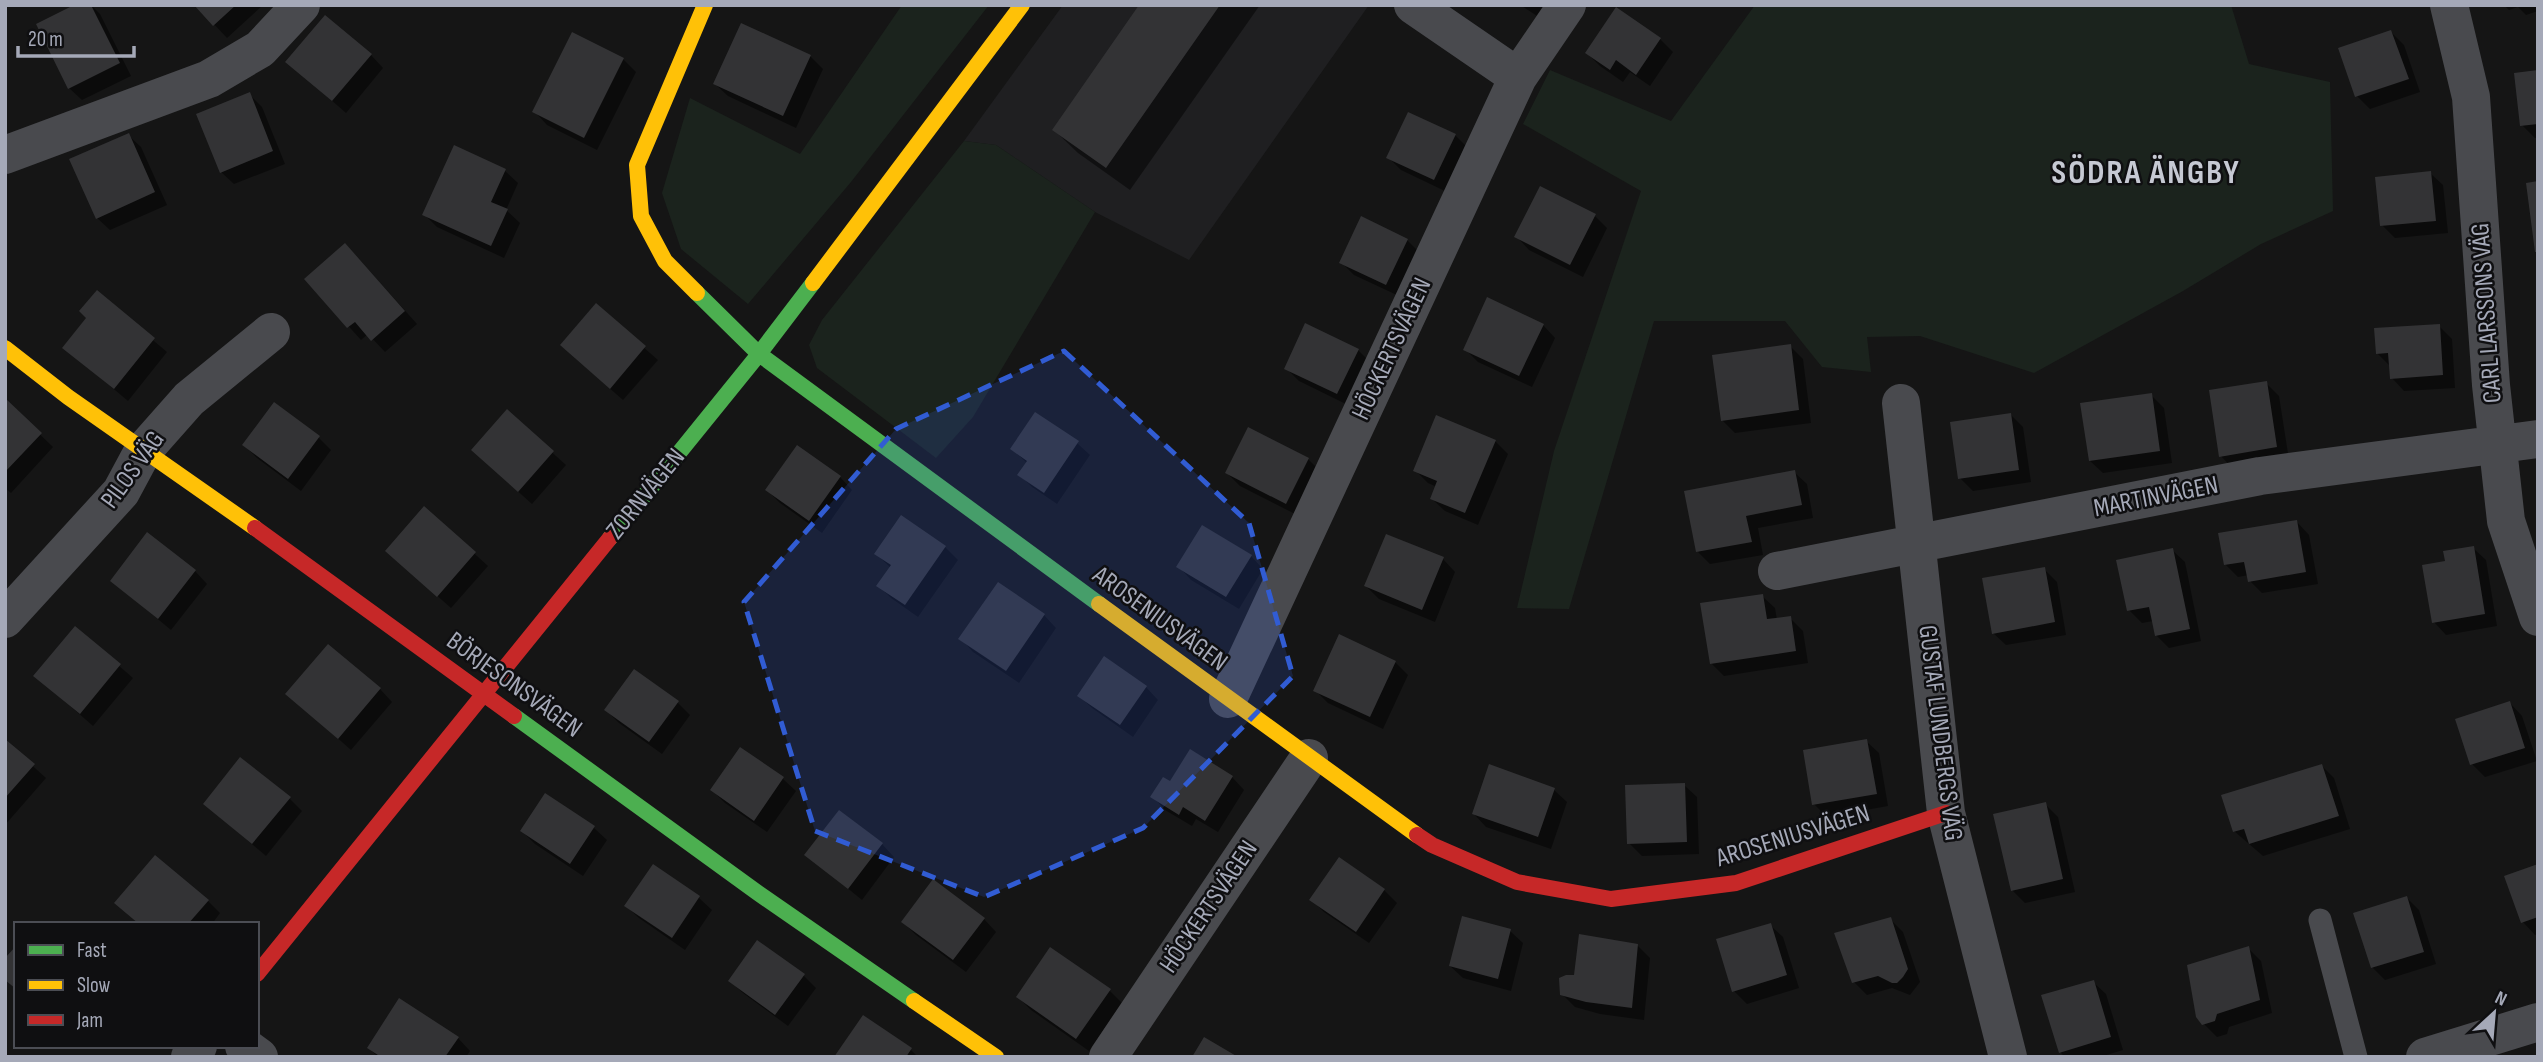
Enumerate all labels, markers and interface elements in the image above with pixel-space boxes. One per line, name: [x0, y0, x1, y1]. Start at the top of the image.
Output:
scale bar: [18, 14, 133, 58]
text: 20 m: [28, 27, 63, 52]
district label: SÖDRA ÄNGBY: [2051, 153, 2241, 193]
street label: CARL LARSSONS VÄG: [2465, 222, 2509, 404]
street label: HÖCKERTSVÄGEN: [1346, 273, 1438, 425]
street label: PILOS VÄG: [95, 425, 171, 515]
street label: ZORNVÄGEN: [600, 443, 692, 545]
street label: MARTINVÄGEN: [2091, 470, 2221, 524]
street label: AROSENIUSVÄGEN: [1086, 559, 1233, 678]
street label: GUSTAF LUNDBERGS VÄG: [1911, 623, 1969, 843]
street label: BÖRJESONSVÄGEN: [440, 626, 588, 744]
street label: AROSENIUSVÄGEN: [1712, 798, 1873, 874]
street label: HÖCKERTSVÄGEN: [1153, 835, 1265, 979]
legend: [14, 922, 259, 1048]
text: Fast: [77, 938, 107, 963]
text: Slow: [77, 973, 111, 998]
north arrow: [2459, 978, 2529, 1048]
text: N: [2491, 987, 2510, 1012]
text: Jam: [76, 1008, 103, 1033]

